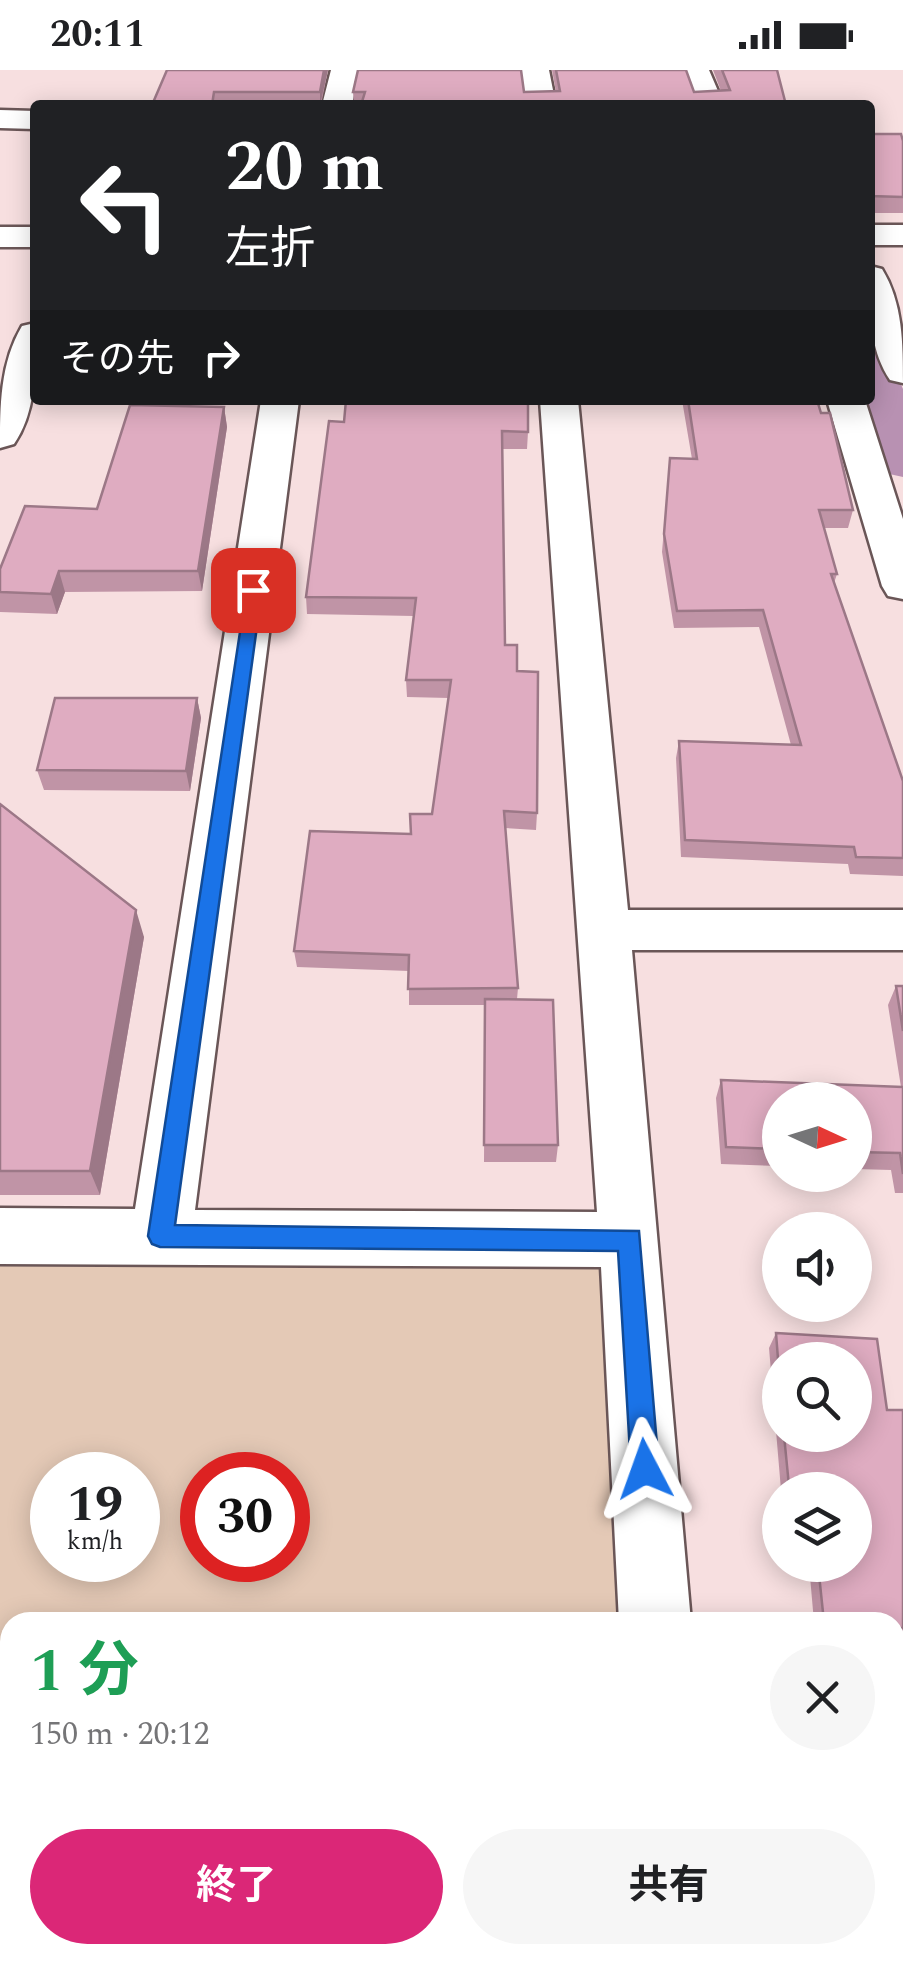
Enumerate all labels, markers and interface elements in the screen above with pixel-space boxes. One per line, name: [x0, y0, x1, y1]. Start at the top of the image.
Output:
text: 20:11: [50, 6, 145, 64]
text: 20 m: [225, 115, 384, 221]
icon: left: [60, 140, 190, 270]
text: 左折: [225, 215, 315, 284]
icon: right: [194, 330, 249, 385]
text: その先: [60, 331, 174, 389]
pin: [211, 548, 296, 633]
icon: arrive: [226, 563, 281, 618]
north arrow: [762, 1082, 872, 1192]
map controls: [762, 1082, 872, 1582]
button: sound: [762, 1212, 872, 1322]
button: search: [762, 1342, 872, 1452]
position arrow: [593, 1417, 697, 1521]
speed limit sign: 30: [180, 1452, 310, 1582]
text: 19: [67, 1467, 123, 1543]
button: layers: [762, 1472, 872, 1582]
text: km/h: [67, 1523, 123, 1561]
text: 1 分: [30, 1626, 139, 1718]
button: close: [770, 1645, 875, 1750]
text: 150 m · 20:12: [30, 1710, 210, 1759]
button: 終了: [30, 1829, 443, 1944]
button: 共有: [463, 1829, 875, 1944]

